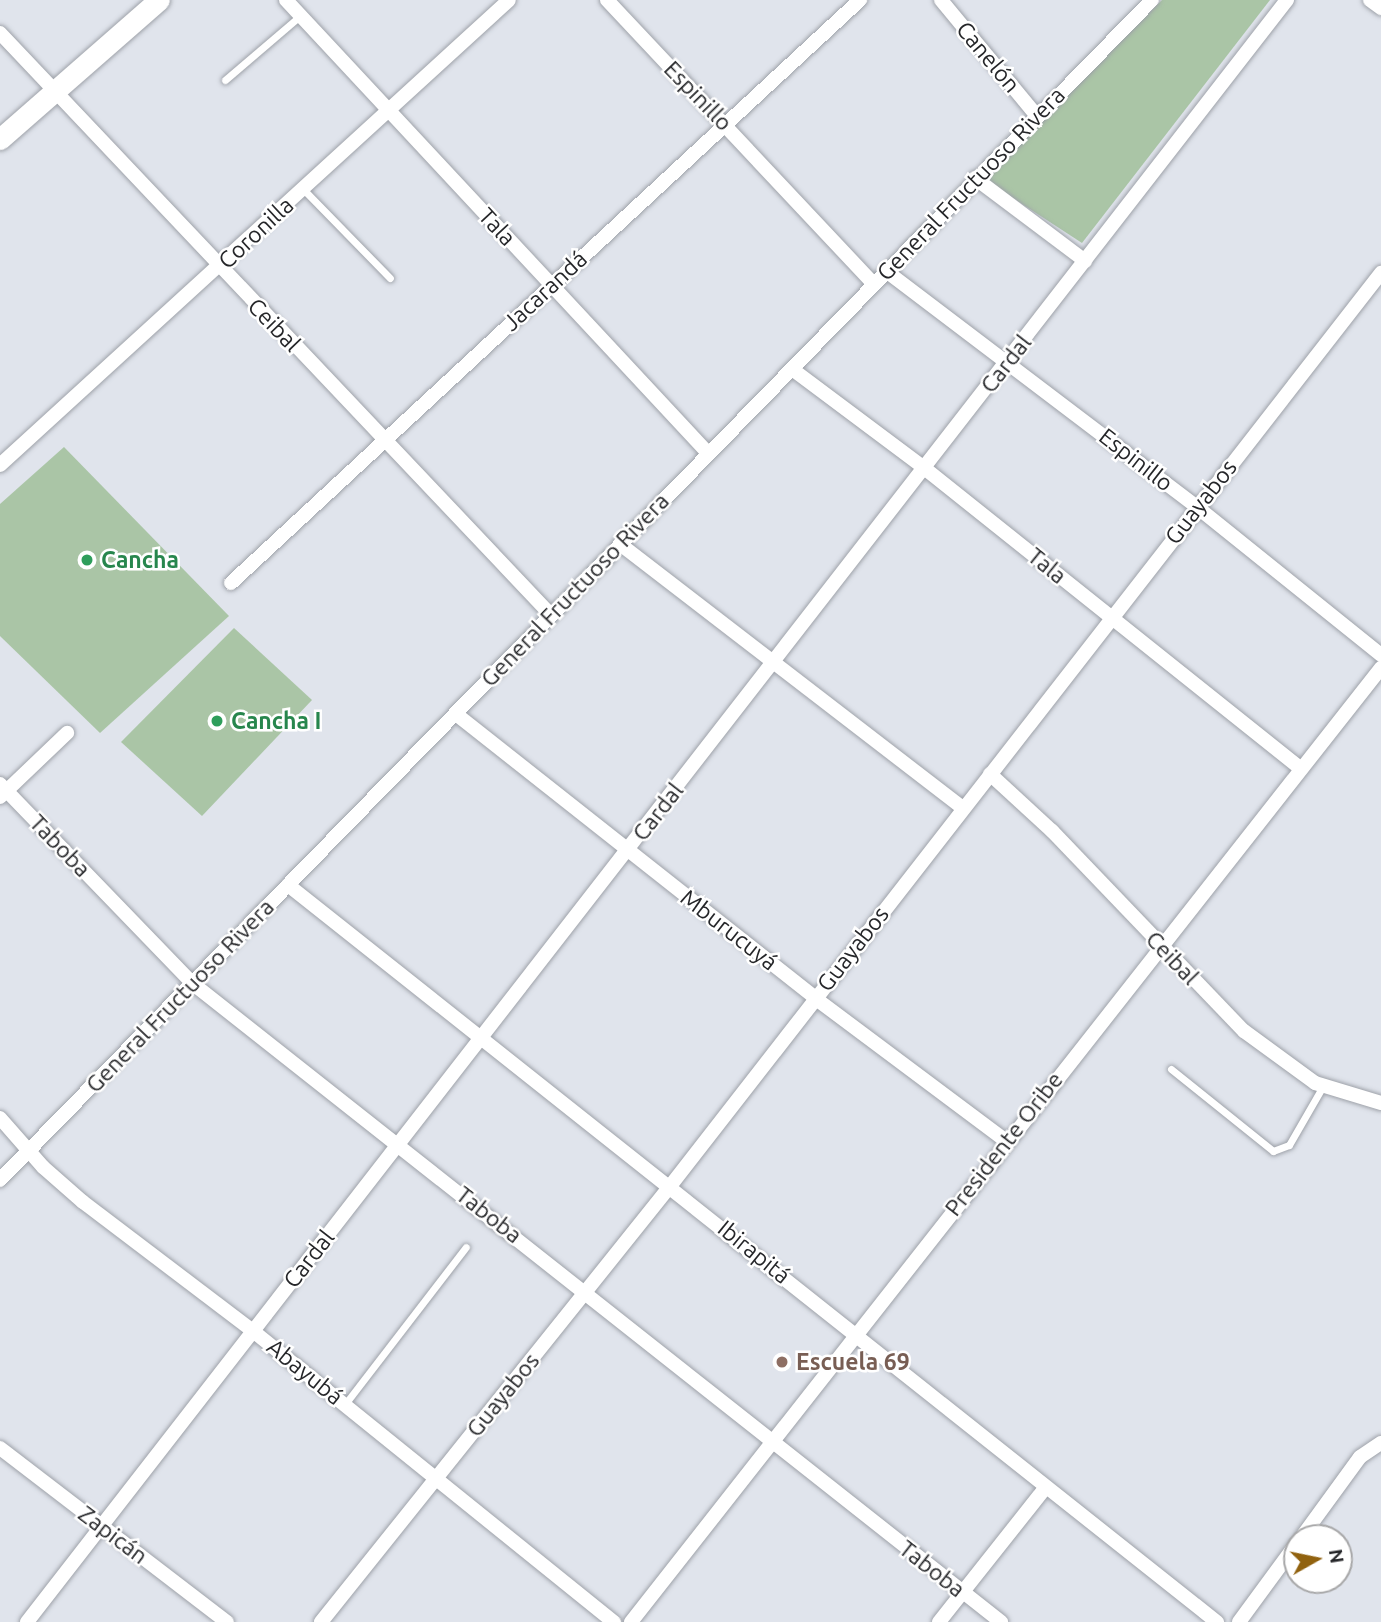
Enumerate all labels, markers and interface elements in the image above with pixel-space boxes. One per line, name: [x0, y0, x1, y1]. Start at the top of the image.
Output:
street label: Canelón: [950, 16, 1026, 98]
street label: Espinillo: [658, 55, 738, 137]
street label: General Fructuoso Rivera: [871, 81, 1071, 287]
street label: Coronilla: [213, 191, 299, 275]
street label: Tala: [473, 202, 521, 252]
street label: Jacarandá: [497, 245, 593, 337]
street label: Ceibal: [242, 293, 306, 357]
street label: Cardal: [975, 330, 1037, 398]
street label: Espinillo: [1094, 423, 1178, 497]
street label: Guayabos: [1159, 454, 1243, 550]
street label: General Fructuoso Rivera: [475, 487, 675, 693]
street label: Tala: [1022, 542, 1072, 590]
place label: Cancha: [101, 546, 179, 574]
marker: Cancha: [79, 552, 95, 568]
place label: Cancha I: [231, 707, 321, 735]
marker: Cancha I: [209, 713, 225, 729]
street label: Cardal: [627, 778, 689, 846]
street label: Taboba: [24, 809, 96, 883]
street label: Mburucuyá: [675, 884, 783, 976]
street label: General Fructuoso Rivera: [80, 893, 280, 1099]
street label: Guayabos: [811, 901, 895, 997]
street label: Ceibal: [1140, 926, 1204, 990]
street label: Presidente Oribe: [939, 1066, 1069, 1222]
street label: Taboba: [451, 1181, 527, 1249]
street label: Ibirapitá: [712, 1214, 796, 1290]
street label: Cardal: [278, 1225, 340, 1293]
street label: Abayubá: [261, 1333, 349, 1411]
street label: Guayabos: [461, 1347, 545, 1443]
place label: Escuela 69: [796, 1348, 910, 1376]
marker: Escuela 69: [774, 1354, 790, 1370]
street label: Zapicán: [73, 1500, 153, 1570]
north arrow: [1283, 1524, 1353, 1594]
street label: Taboba: [894, 1535, 970, 1603]
text: N: [1325, 1547, 1349, 1565]

